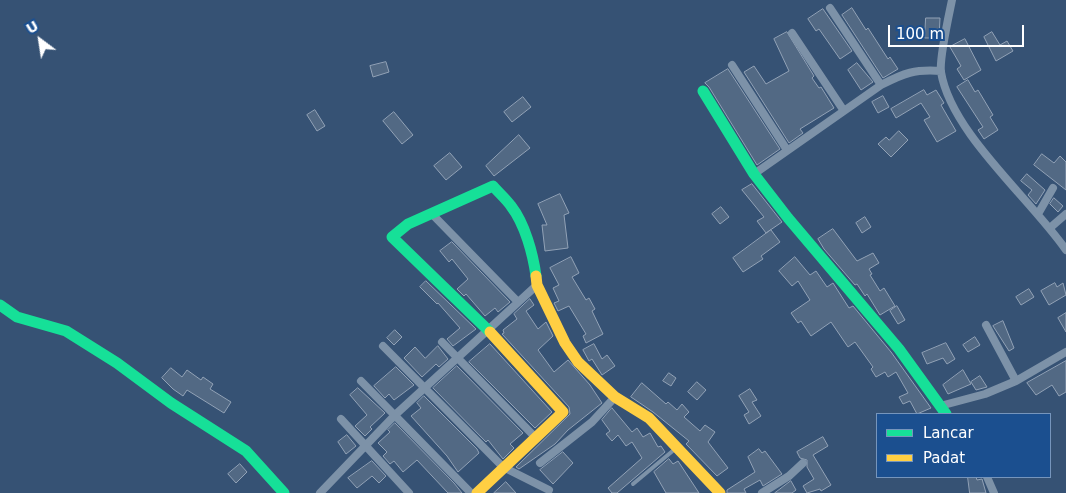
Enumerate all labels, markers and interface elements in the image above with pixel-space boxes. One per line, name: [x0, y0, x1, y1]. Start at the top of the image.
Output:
north arrow: [15, 15, 65, 65]
scale bar: [891, 15, 1027, 47]
text: U: [23, 17, 41, 37]
text: 100 m: [896, 25, 944, 43]
legend: [876, 413, 1051, 478]
text: Lancar: [923, 424, 974, 442]
text: Padat: [923, 449, 965, 467]

